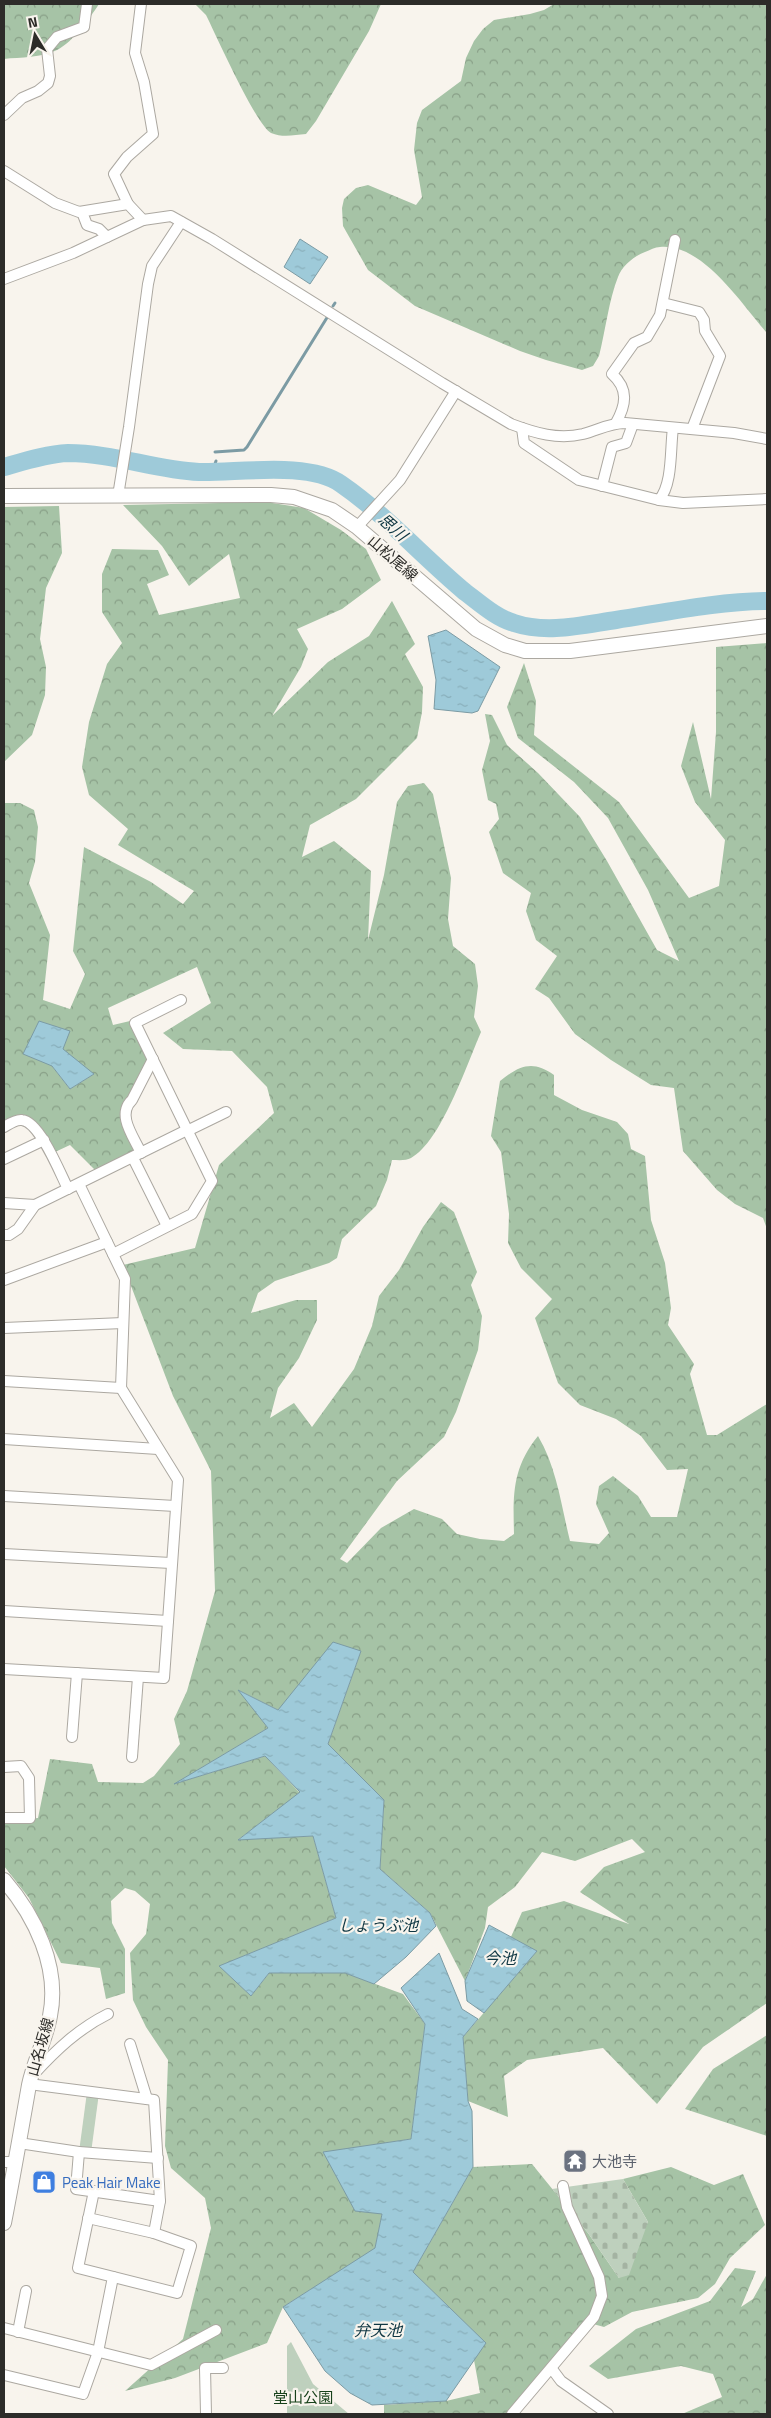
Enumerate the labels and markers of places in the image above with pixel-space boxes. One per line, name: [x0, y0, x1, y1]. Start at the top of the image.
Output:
temple icon: 大池寺: [562, 2148, 588, 2174]
place label: 大池寺: [592, 2150, 637, 2173]
shop icon: Peak Hair Make: [31, 2169, 57, 2195]
place label: Peak Hair Make: [62, 2171, 161, 2194]

